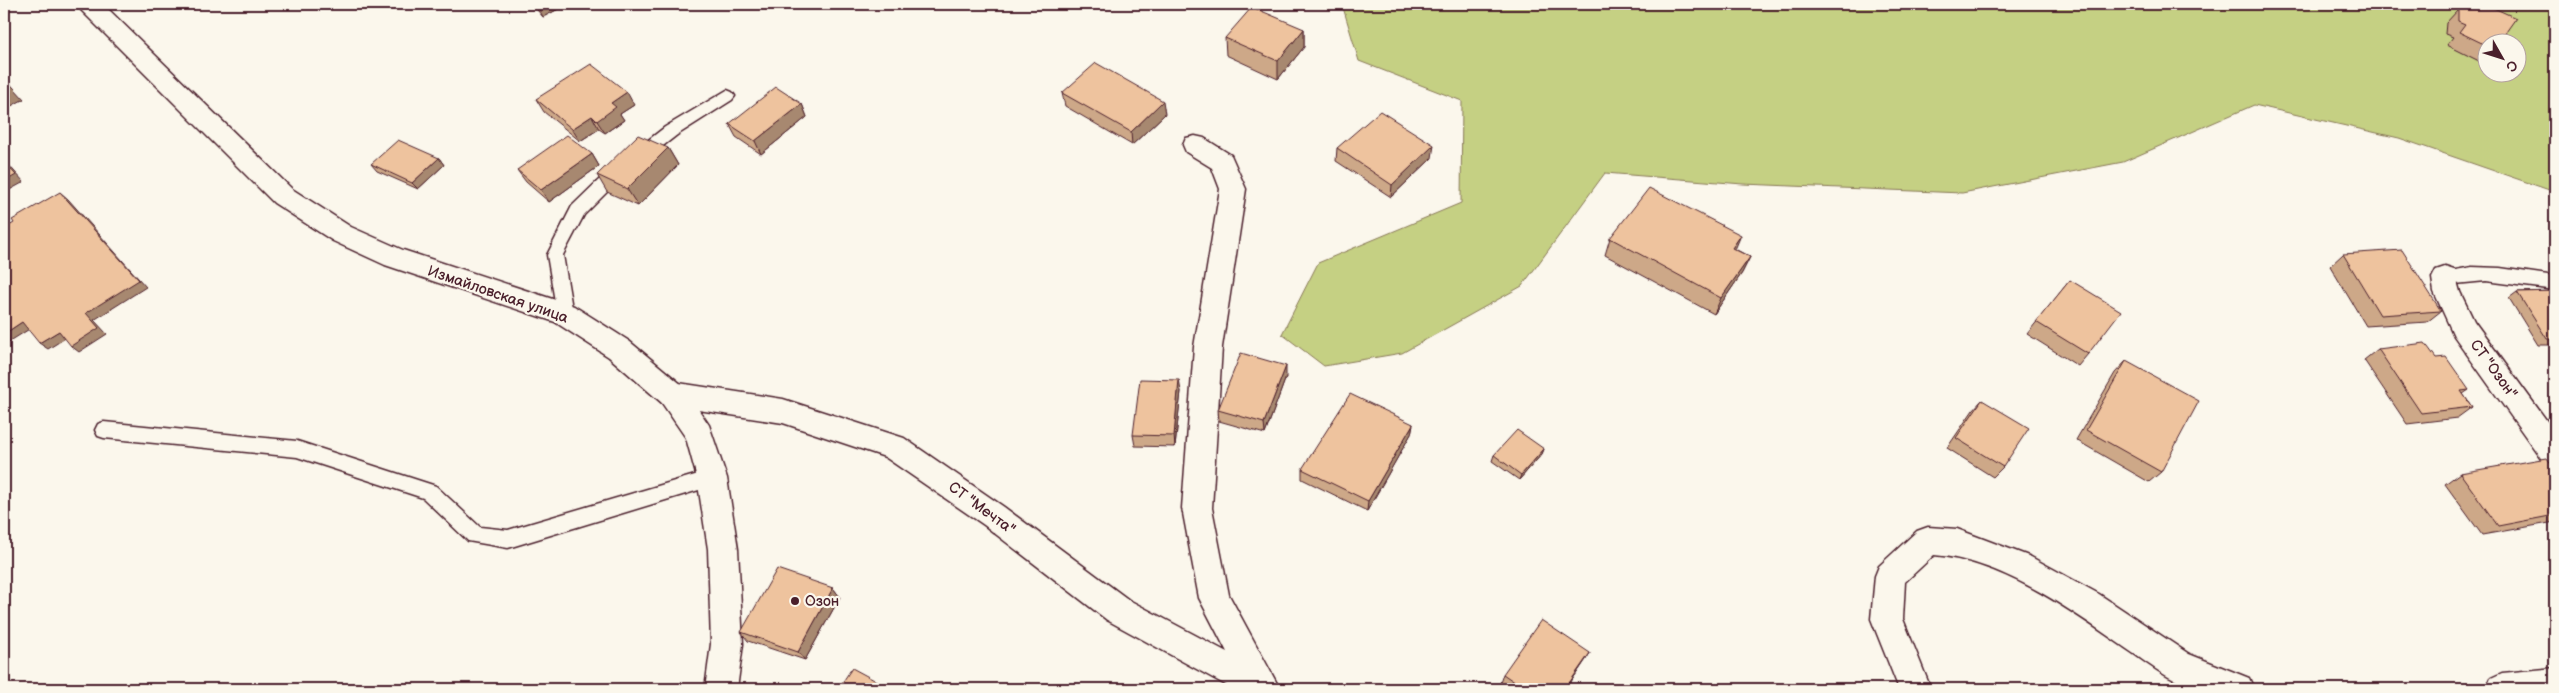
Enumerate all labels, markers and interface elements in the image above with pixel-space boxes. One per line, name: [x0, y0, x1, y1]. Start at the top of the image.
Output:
north arrow: [2476, 32, 2526, 82]
text: С: [2502, 57, 2521, 75]
street label: Измайловская улица: [425, 261, 571, 328]
street label: СТ "Озон": [2466, 336, 2521, 403]
street label: СТ "Мечта": [944, 478, 1019, 539]
place label: Озон: [805, 592, 839, 611]
marker: Озон: [789, 595, 801, 607]

